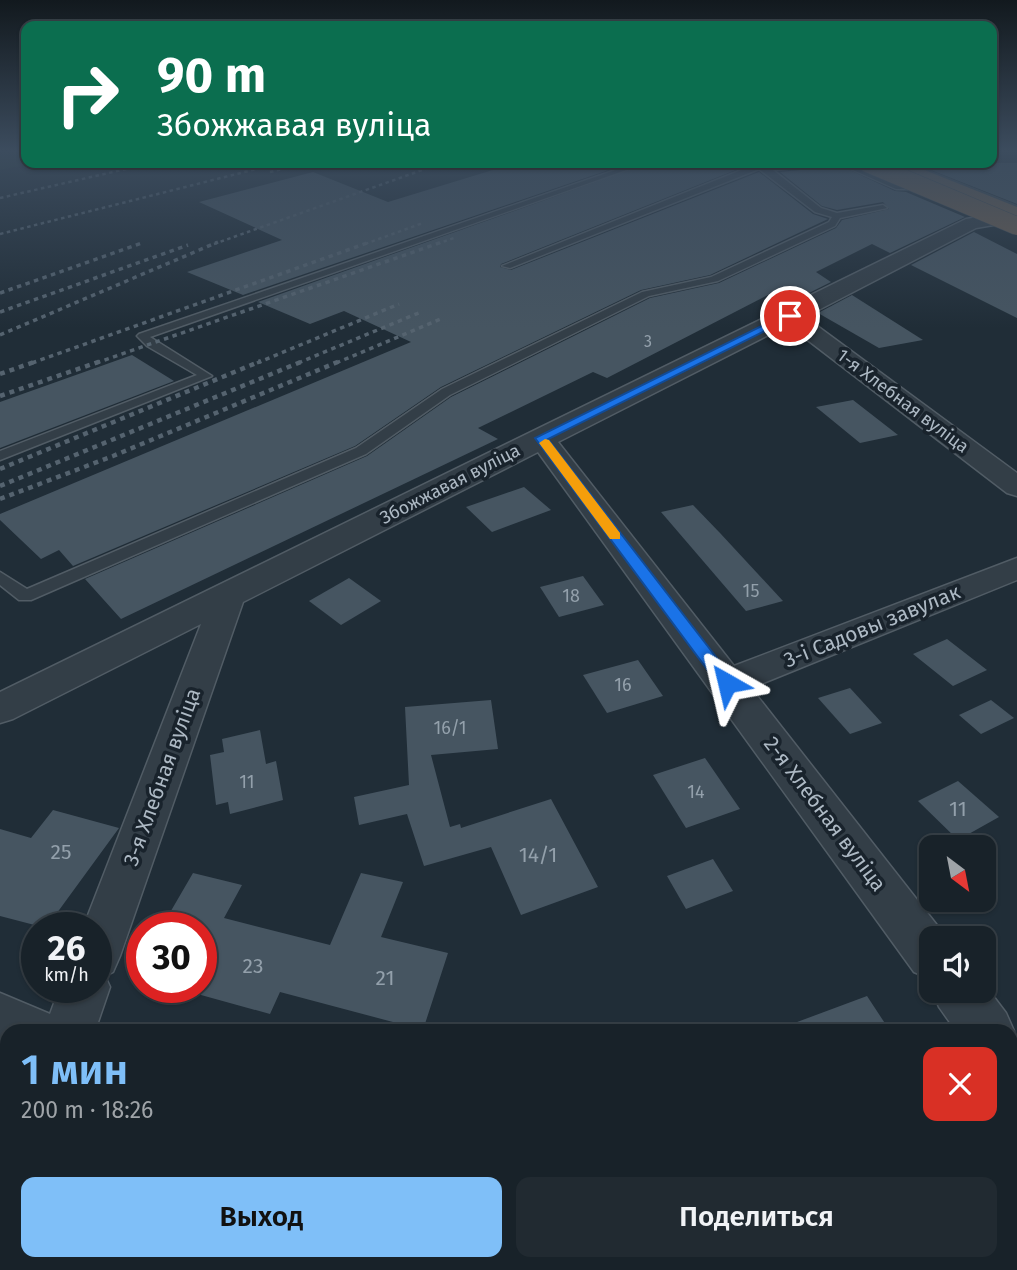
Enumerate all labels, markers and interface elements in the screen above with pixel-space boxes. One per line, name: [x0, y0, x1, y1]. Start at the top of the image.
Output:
text: 90 m: [157, 46, 266, 105]
icon: right: [42, 49, 133, 140]
text: Збожжавая вуліца: [157, 106, 431, 144]
pin: [760, 286, 820, 346]
icon: arrive: [771, 297, 809, 335]
house number: 3: [644, 332, 652, 351]
street label: 1-я Хлебная вуліца: [833, 344, 973, 458]
street label: Збожжавая вуліца: [376, 439, 524, 529]
street label: 3-і Садовы завулак: [780, 579, 964, 673]
house number: 15: [743, 580, 759, 602]
house number: 18: [562, 585, 580, 607]
position arrow: [690, 646, 764, 720]
house number: 16: [614, 674, 632, 696]
street label: 3-я Хлебная вуліца: [118, 685, 206, 869]
house number: 16/1: [433, 717, 467, 739]
street label: 2-я Хлебная вуліца: [758, 731, 892, 897]
house number: 11: [239, 771, 255, 793]
house number: 14: [687, 781, 705, 803]
house number: 11: [949, 796, 967, 822]
north arrow: [919, 835, 996, 912]
map controls: [919, 835, 996, 1003]
house number: 25: [51, 839, 71, 865]
house number: 14/1: [519, 842, 557, 868]
speed limit sign: 30: [126, 912, 217, 1003]
button: sound: [919, 926, 996, 1003]
text: 26: [48, 927, 85, 969]
house number: 23: [243, 953, 263, 979]
text: km/h: [44, 964, 89, 986]
house number: 21: [376, 965, 394, 991]
text: 1 мин: [21, 1045, 128, 1095]
button: close: [923, 1047, 997, 1121]
text: 200 m · 18:26: [21, 1096, 153, 1124]
button: Выход: [21, 1177, 502, 1257]
button: Поделиться: [516, 1177, 997, 1257]

